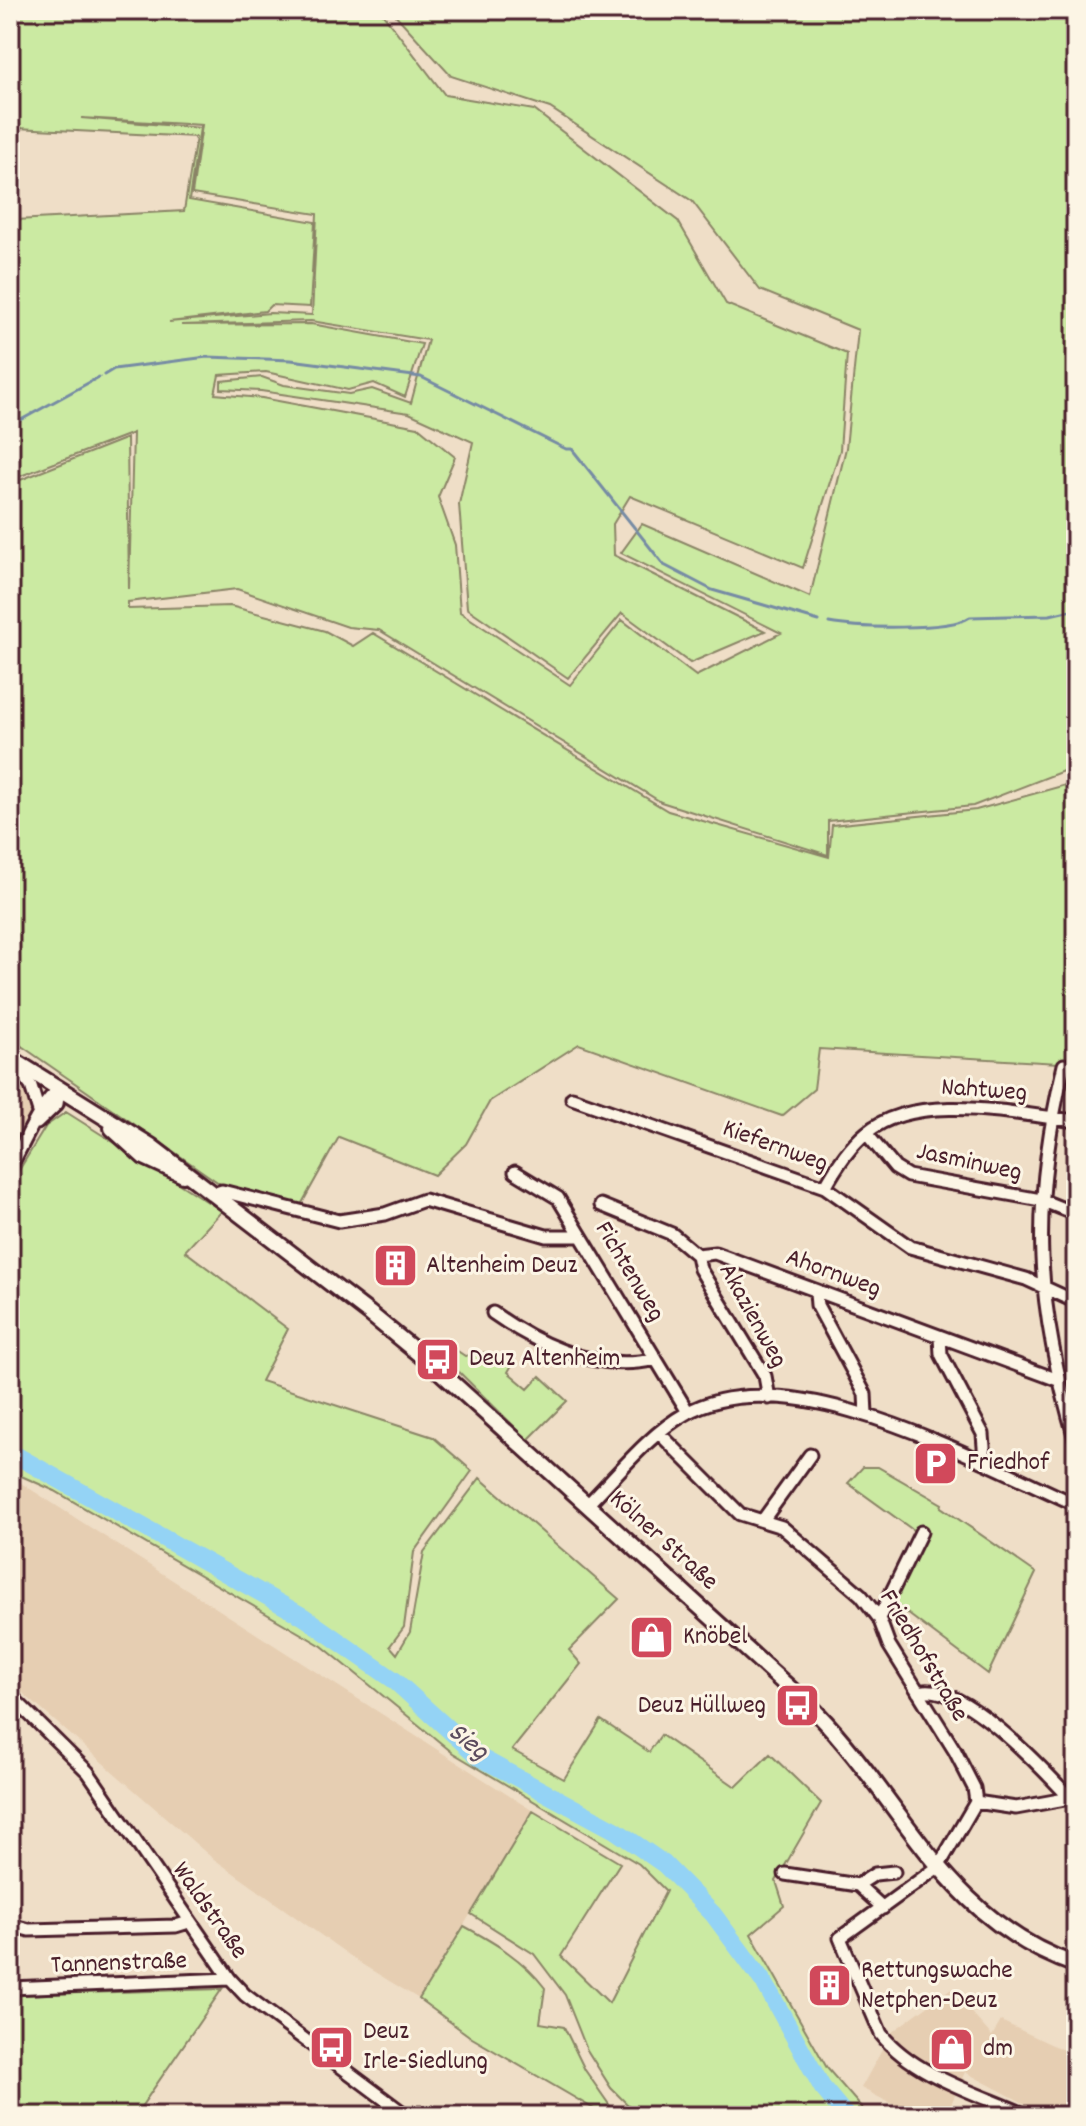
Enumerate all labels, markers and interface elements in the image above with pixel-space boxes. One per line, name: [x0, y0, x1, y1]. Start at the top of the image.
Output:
street label: Nahtweg: [940, 1070, 1028, 1112]
street label: Kiefernweg: [717, 1111, 833, 1183]
street label: Jasminweg: [913, 1134, 1025, 1192]
street label: Fichtenweg: [584, 1215, 674, 1329]
street label: Ahornweg: [780, 1240, 886, 1308]
building icon: Altenheim Deuz: [371, 1242, 419, 1290]
place label: Altenheim Deuz: [426, 1248, 577, 1285]
street label: Akazienweg: [708, 1257, 796, 1375]
bus stop icon: Deuz Altenheim: [414, 1335, 462, 1383]
place label: Deuz Altenheim: [469, 1341, 620, 1378]
parking icon: Friedhof: [912, 1439, 960, 1487]
place label: Friedhof: [967, 1445, 1050, 1482]
street label: Kölner Straße: [600, 1482, 726, 1600]
street label: Friedhofstraße: [869, 1583, 977, 1729]
shop icon: Knöbel: [628, 1613, 676, 1661]
place label: Knöbel: [683, 1619, 747, 1656]
bus stop icon: Deuz Hüllweg: [773, 1682, 821, 1730]
place label: Deuz Hüllweg: [638, 1688, 766, 1725]
water label: Sieg: [438, 1714, 496, 1772]
street label: Waldstraße: [162, 1855, 256, 1967]
street label: Tannenstraße: [50, 1943, 188, 1985]
place label: Rettungswache Netphen-Deuz: [861, 1953, 1013, 2020]
building icon: Rettungswache Netphen-Deuz: [806, 1962, 854, 2010]
place label: Deuz Irle-Siedlung: [363, 2014, 488, 2081]
bus stop icon: Deuz Irle-Siedlung: [308, 2023, 356, 2071]
shop icon: dm: [928, 2025, 976, 2073]
place label: dm: [983, 2031, 1013, 2068]

